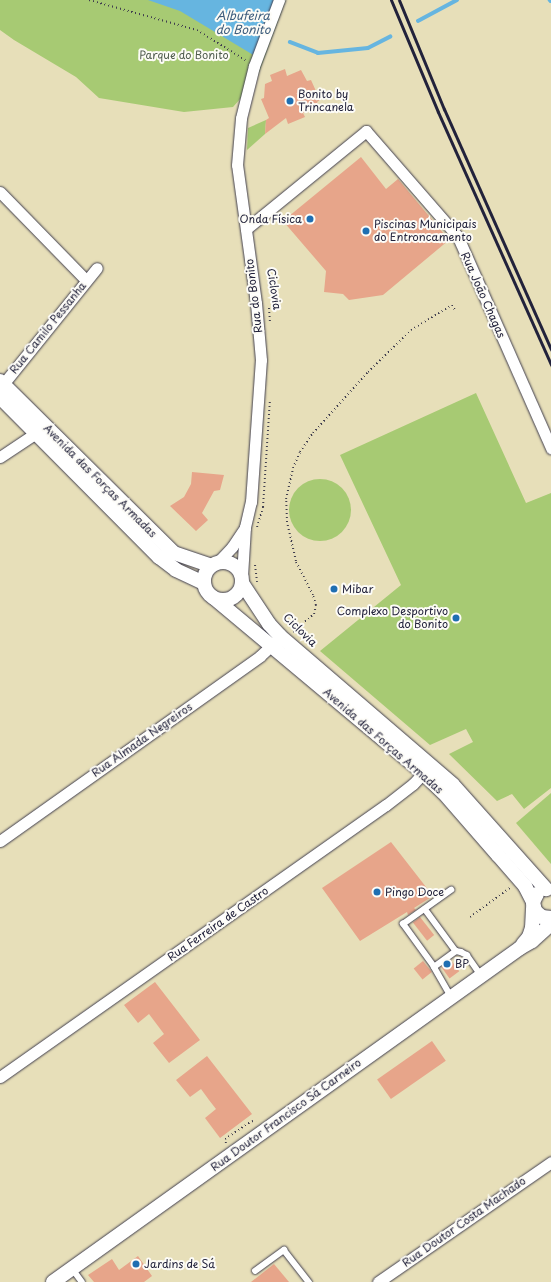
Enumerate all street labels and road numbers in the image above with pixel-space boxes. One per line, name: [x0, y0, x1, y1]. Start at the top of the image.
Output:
street label: Rua João Chagas: [458, 250, 508, 340]
street label: Rua do Bonito: [243, 258, 265, 334]
street label: Ciclovia: [264, 267, 284, 311]
street label: Rua Camilo Pessanha: [7, 279, 89, 377]
street label: Avenida das Forças Armadas: [41, 422, 159, 540]
street label: Ciclovia: [280, 611, 320, 649]
street label: Avenida das Forças Armadas: [321, 686, 445, 796]
street label: Rua Almada Negreiros: [89, 700, 195, 780]
street label: Rua Ferreira de Castro: [164, 884, 272, 964]
street label: Rua Doutor Francisco Sá Carneiro: [208, 1056, 364, 1174]
street label: Rua Doutor Costa Machado: [400, 1174, 528, 1270]

